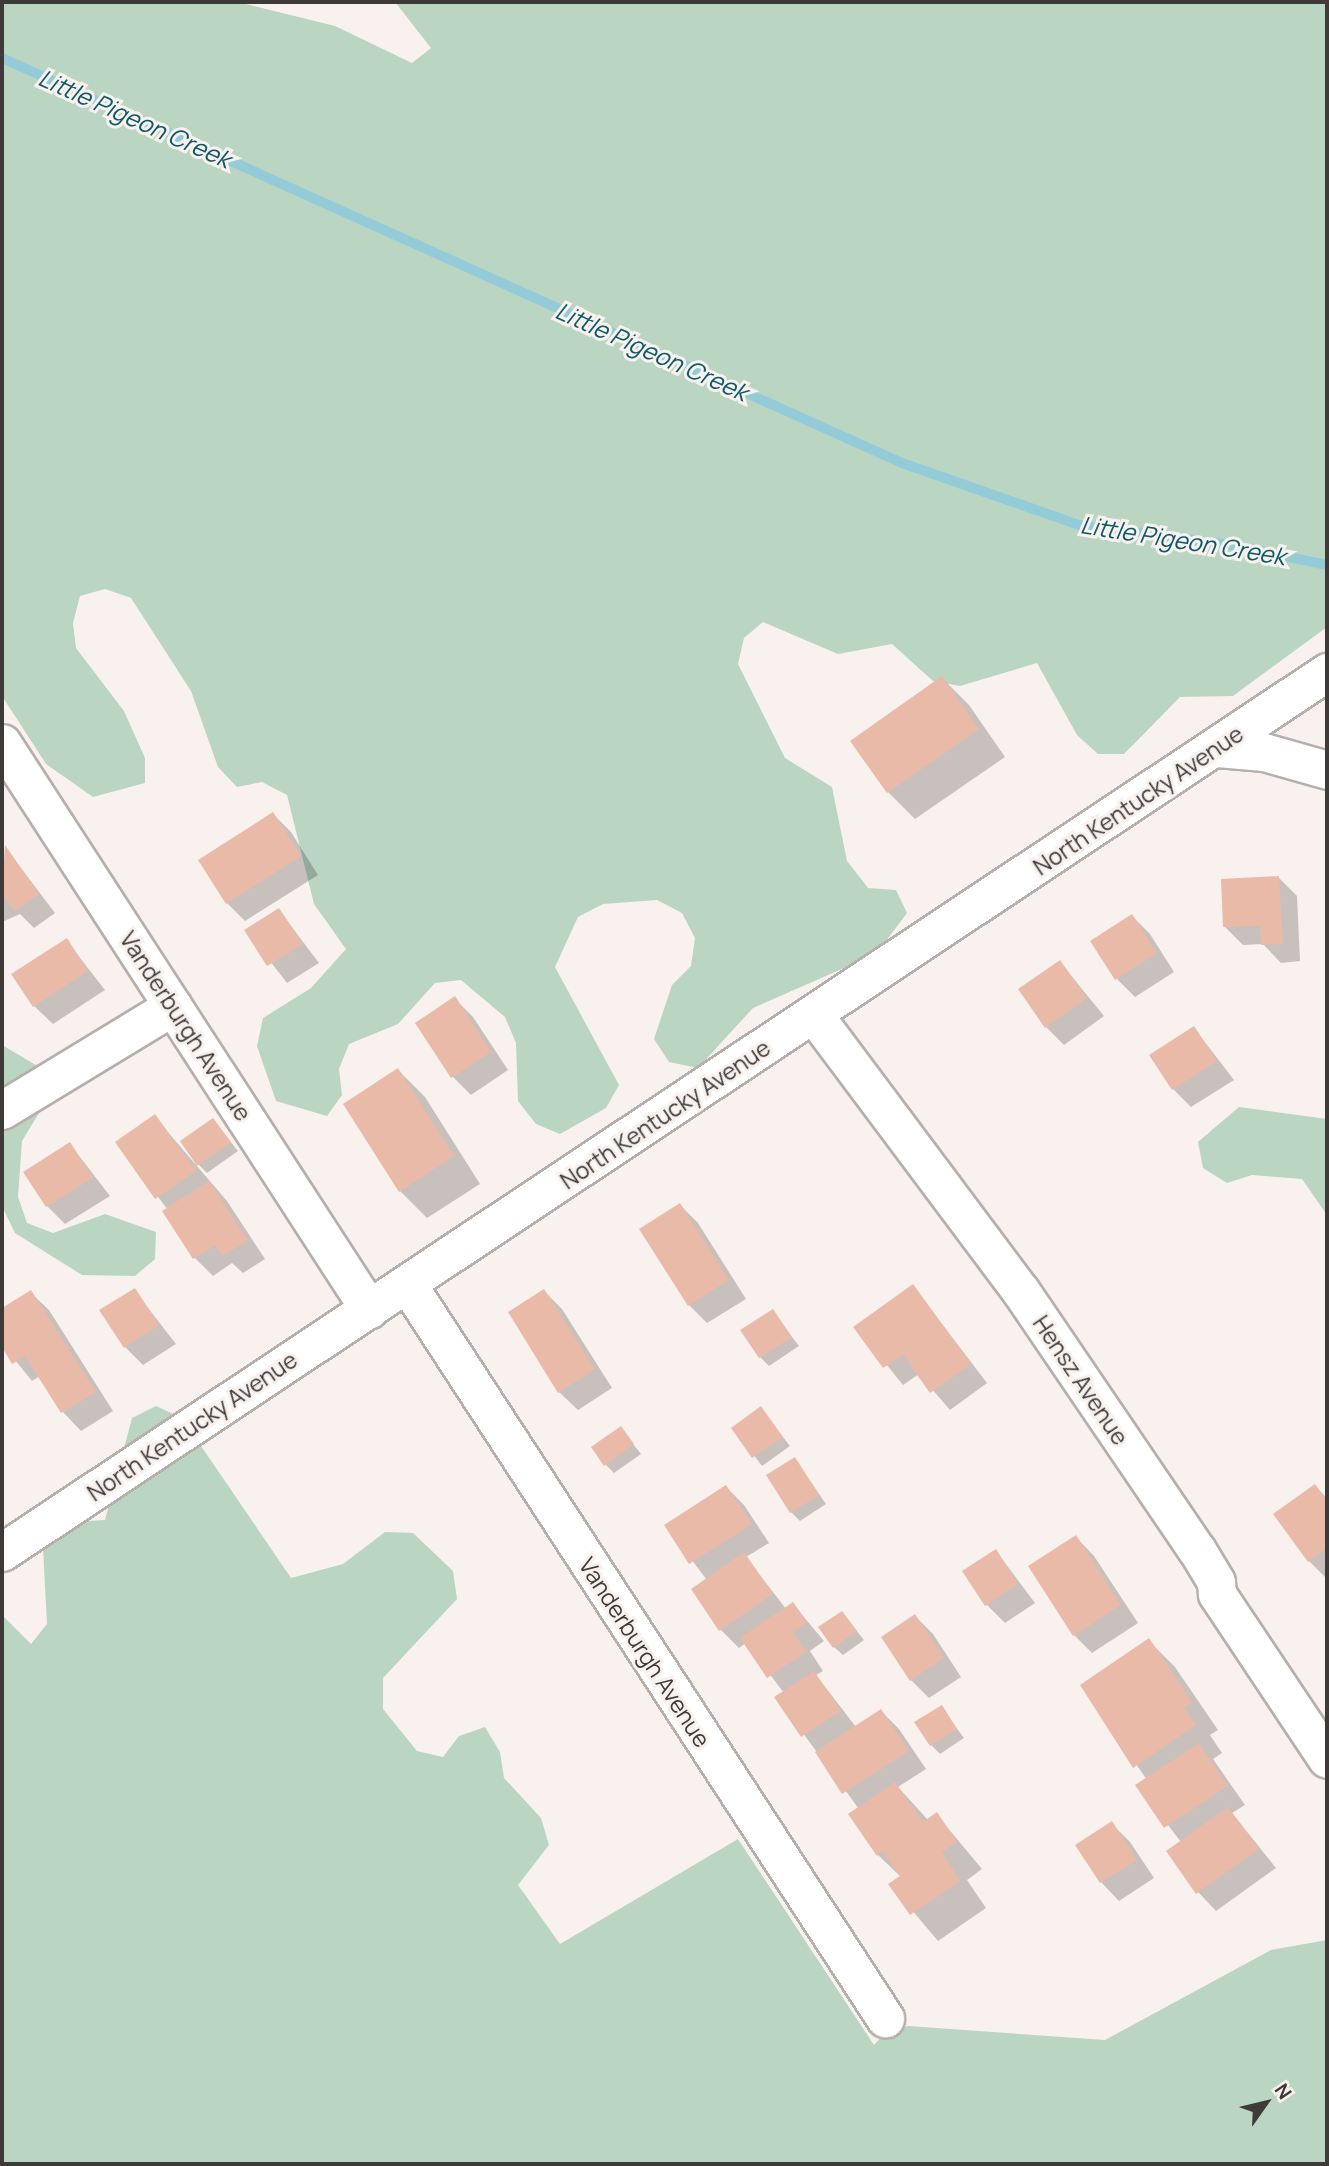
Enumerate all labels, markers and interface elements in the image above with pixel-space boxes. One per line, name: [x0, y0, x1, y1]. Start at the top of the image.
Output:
water label: Little Pigeon Creek: [34, 63, 236, 173]
water label: Little Pigeon Creek: [551, 296, 753, 406]
water label: Little Pigeon Creek: [1078, 510, 1288, 570]
street label: North Kentucky Avenue: [1028, 719, 1248, 881]
street label: Vanderburgh Avenue: [114, 926, 258, 1126]
street label: North Kentucky Avenue: [555, 1033, 775, 1195]
street label: Hensz Avenue: [1028, 1310, 1134, 1450]
street label: North Kentucky Avenue: [82, 1345, 302, 1507]
street label: Vanderburgh Avenue: [573, 1552, 717, 1752]
north arrow: [1231, 2068, 1301, 2138]
text: N: [1269, 2078, 1298, 2104]

